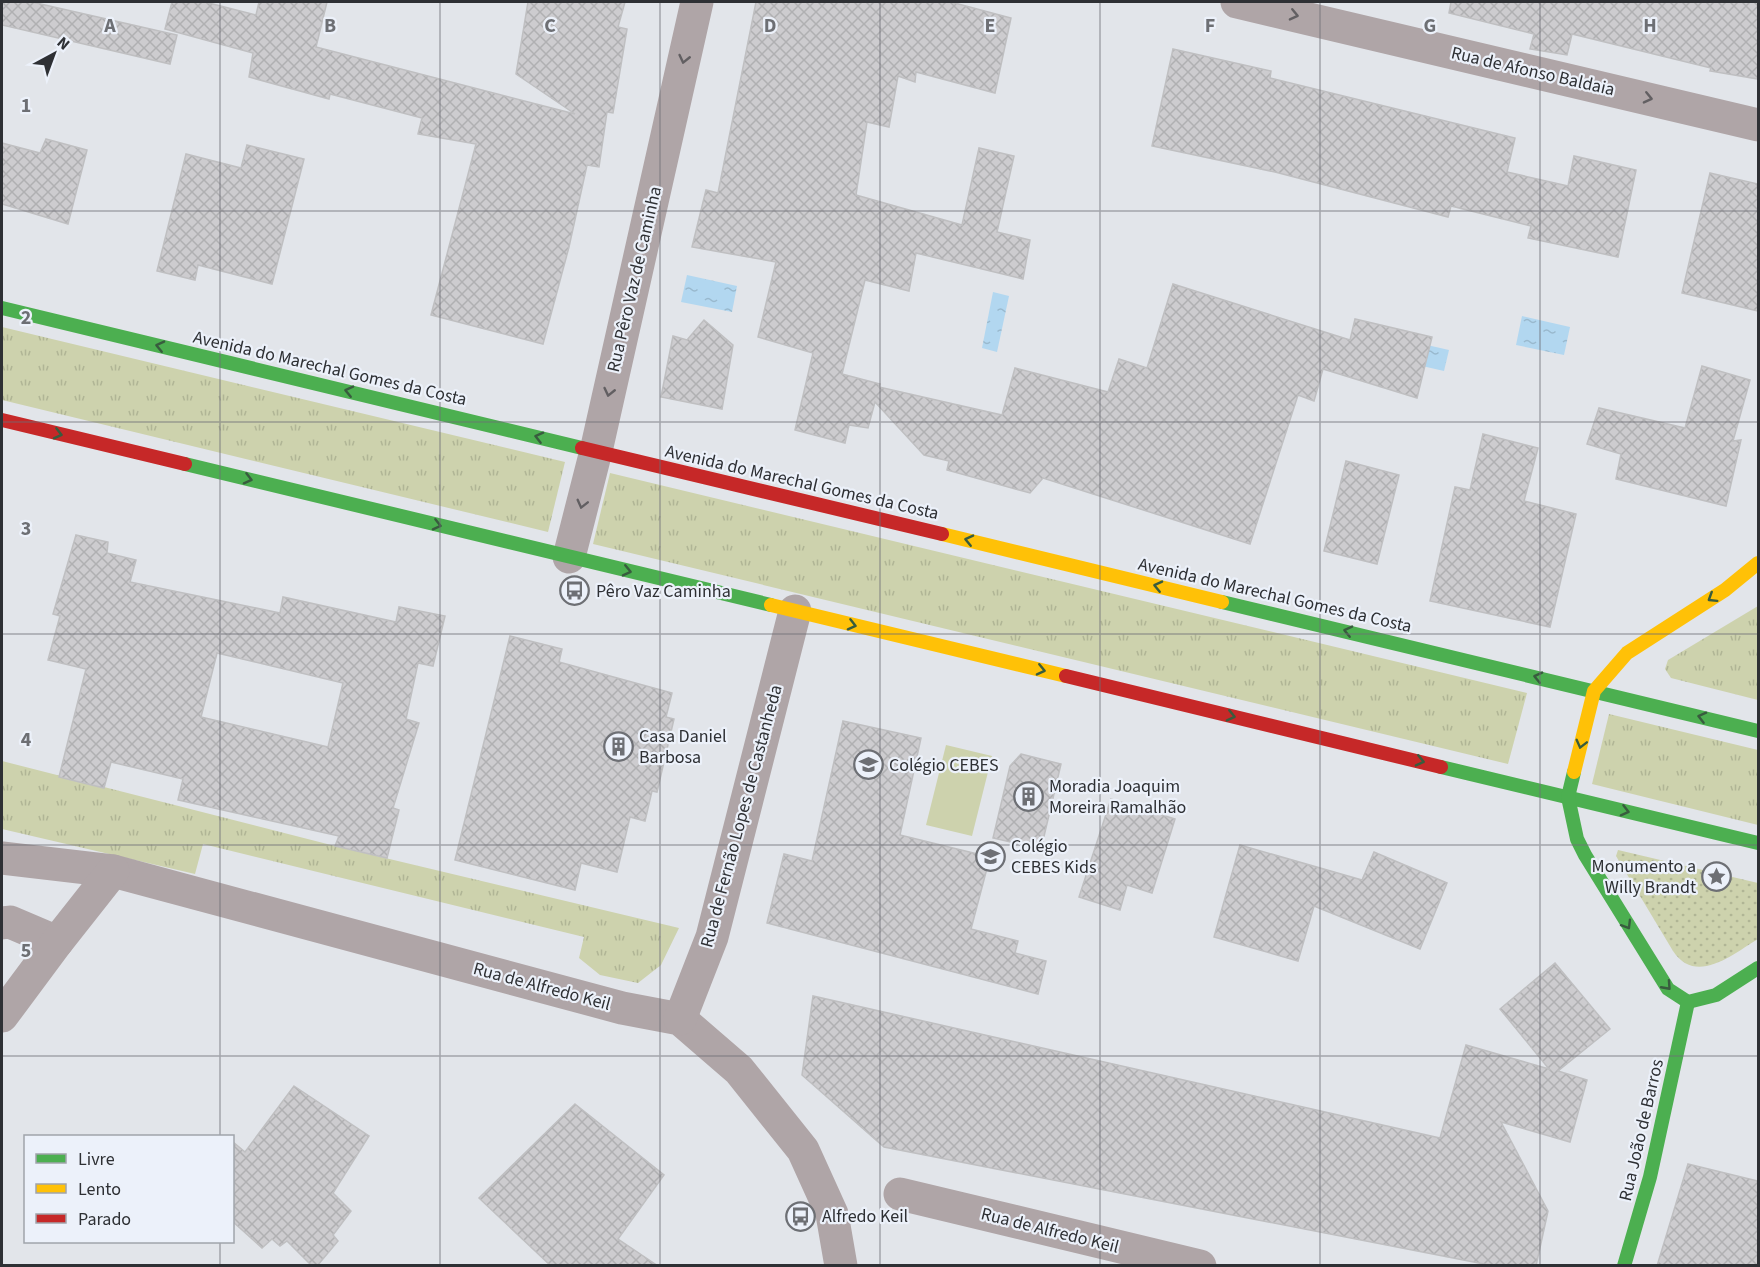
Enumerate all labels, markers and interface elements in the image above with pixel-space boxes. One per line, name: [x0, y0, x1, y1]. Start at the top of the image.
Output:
one-way arrow: [1289, 8, 1299, 21]
text: A: [103, 12, 116, 40]
text: B: [324, 12, 336, 40]
text: C: [544, 12, 556, 40]
text: D: [764, 12, 776, 40]
text: E: [985, 12, 995, 40]
text: F: [1205, 12, 1215, 40]
text: G: [1424, 12, 1436, 40]
text: H: [1643, 12, 1657, 40]
north arrow: [24, 24, 84, 84]
text: N: [52, 32, 74, 55]
street label: Rua de Afonso Baldaia: [1449, 41, 1617, 102]
one-way arrow: [679, 53, 692, 63]
one-way arrow: [1642, 91, 1652, 104]
text: 1: [21, 92, 31, 120]
street label: Rua Pêro Vaz de Caminha: [601, 184, 668, 374]
text: 2: [21, 304, 31, 332]
street label: Avenida do Marechal Gomes da Costa: [191, 325, 469, 412]
one-way arrow: [155, 340, 165, 353]
one-way arrow: [345, 386, 355, 399]
one-way arrow: [603, 387, 616, 397]
one-way arrow: [53, 426, 63, 439]
one-way arrow: [534, 431, 544, 444]
street label: Avenida do Marechal Gomes da Costa: [663, 439, 941, 526]
one-way arrow: [243, 472, 253, 485]
one-way arrow: [577, 499, 590, 509]
text: 3: [21, 515, 31, 543]
one-way arrow: [432, 518, 442, 531]
one-way arrow: [964, 535, 974, 548]
street label: Avenida do Marechal Gomes da Costa: [1136, 552, 1414, 639]
one-way arrow: [622, 564, 632, 577]
bus stop icon: Pêro Vaz Caminha: [559, 575, 591, 607]
place label: Pêro Vaz Caminha: [596, 579, 731, 604]
one-way arrow: [1153, 580, 1163, 593]
one-way arrow: [1708, 590, 1718, 602]
one-way arrow: [846, 617, 856, 630]
one-way arrow: [1343, 626, 1353, 639]
one-way arrow: [1036, 663, 1046, 676]
one-way arrow: [1533, 671, 1543, 684]
street label: Rua de Fernão Lopes de Castanheda: [694, 682, 789, 950]
one-way arrow: [1226, 708, 1236, 721]
one-way arrow: [1697, 711, 1707, 724]
place label: Casa Daniel Barbosa: [639, 724, 727, 770]
text: 4: [21, 726, 32, 754]
building icon: Casa Daniel Barbosa: [602, 730, 634, 762]
one-way arrow: [1576, 739, 1589, 749]
school or university icon: Colégio CEBES: [852, 749, 884, 781]
place label: Colégio CEBES: [889, 753, 999, 778]
one-way arrow: [1415, 754, 1425, 767]
place label: Moradia Joaquim Moreira Ramalhão: [1049, 774, 1186, 820]
building icon: Moradia Joaquim Moreira Ramalhão: [1012, 780, 1044, 812]
one-way arrow: [1620, 803, 1630, 816]
place label: Colégio CEBES Kids: [1011, 834, 1096, 880]
school or university icon: Colégio CEBES Kids: [974, 840, 1006, 872]
place label: Monumento a Willy Brandt: [1592, 854, 1696, 900]
place icon: Monumento a Willy Brandt: [1701, 860, 1733, 892]
one-way arrow: [1620, 919, 1632, 929]
text: 5: [21, 937, 31, 965]
street label: Rua de Alfredo Keil: [470, 956, 613, 1017]
one-way arrow: [1660, 979, 1671, 990]
street label: Rua João de Barros: [1613, 1057, 1670, 1204]
legend: [24, 1135, 234, 1243]
text: Livre: [78, 1147, 115, 1172]
text: Lento: [78, 1177, 121, 1202]
bus stop icon: Alfredo Keil: [785, 1200, 817, 1232]
street label: Rua de Alfredo Keil: [978, 1201, 1122, 1260]
place label: Alfredo Keil: [822, 1204, 908, 1229]
text: Parado: [78, 1207, 131, 1232]

